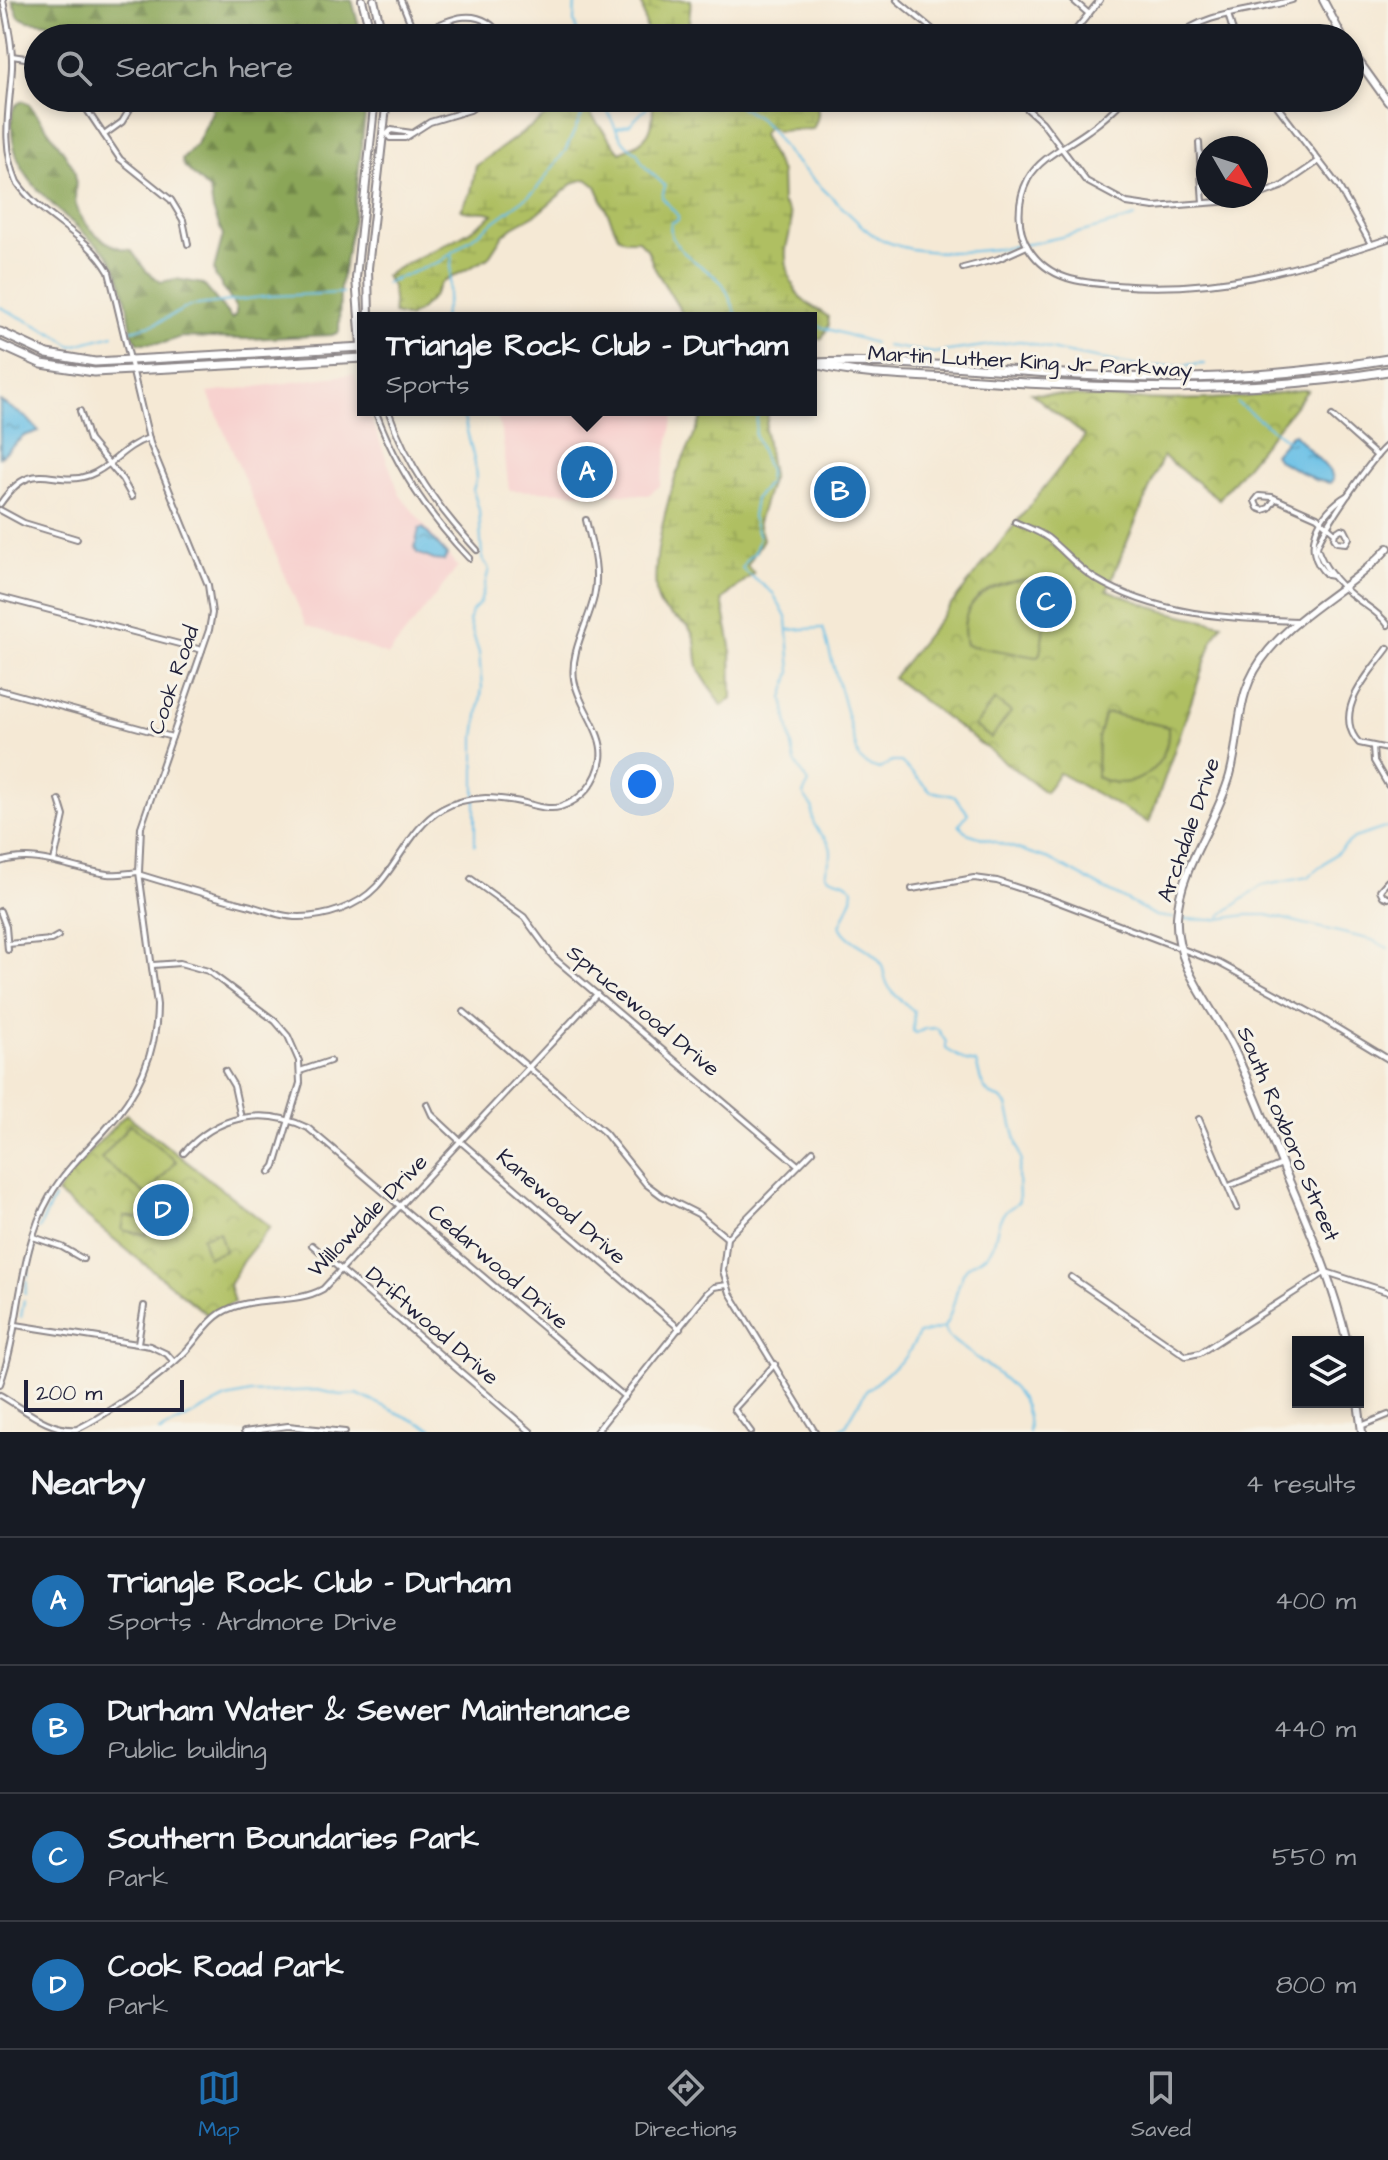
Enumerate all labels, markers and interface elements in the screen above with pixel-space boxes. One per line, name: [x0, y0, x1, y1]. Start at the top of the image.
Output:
search box: [24, 24, 1364, 112]
icon: search: [52, 46, 96, 90]
text: Search here: [116, 47, 293, 89]
north arrow: [1196, 136, 1268, 208]
popup: [357, 312, 817, 416]
text: Triangle Rock Club - Durham: [386, 325, 788, 367]
street label: Martin Luther King Jr Parkway: [867, 338, 1193, 387]
text: Sports: [386, 367, 470, 403]
pin: A: [561, 442, 613, 502]
pin: B: [814, 462, 866, 522]
pin: C: [1020, 572, 1072, 632]
street label: Cook Road: [141, 621, 207, 739]
street label: Archdale Drive: [1150, 754, 1228, 906]
your location: [622, 764, 662, 804]
street label: Sprucewood Drive: [560, 938, 726, 1084]
street label: South Roxboro Street: [1229, 1022, 1347, 1246]
street label: Kanewood Drive: [489, 1142, 633, 1272]
street label: Willowdale Drive: [301, 1147, 435, 1285]
pin: D: [137, 1180, 189, 1240]
street label: Cedarwood Drive: [421, 1197, 575, 1337]
street label: Driftwood Drive: [359, 1259, 505, 1393]
map controls: [1292, 1336, 1364, 1408]
button: layers: [1292, 1336, 1364, 1408]
scale bar: [24, 1376, 184, 1412]
text: 200 m: [36, 1378, 102, 1409]
text: Nearby: [32, 1460, 146, 1508]
text: 4 results: [1246, 1466, 1356, 1502]
text: Triangle Rock Club - Durham: [108, 1562, 510, 1604]
text: A: [50, 1583, 66, 1619]
text: 400 m: [1275, 1583, 1356, 1619]
text: Sports · Ardmore Drive: [108, 1604, 397, 1640]
text: Durham Water & Sewer Maintenance: [108, 1690, 630, 1732]
text: B: [49, 1711, 67, 1747]
text: 440 m: [1274, 1711, 1356, 1747]
text: Public building: [108, 1732, 267, 1768]
text: Southern Boundaries Park: [108, 1818, 479, 1860]
text: C: [49, 1839, 67, 1875]
text: 550 m: [1272, 1839, 1356, 1875]
text: Park: [108, 1860, 168, 1896]
text: Cook Road Park: [108, 1946, 344, 1988]
text: D: [50, 1967, 66, 2003]
text: 800 m: [1276, 1967, 1356, 2003]
text: Park: [108, 1988, 168, 2024]
tab: Map: [197, 2066, 241, 2145]
tab: Directions: [635, 2066, 737, 2145]
tab: Saved: [1131, 2066, 1191, 2145]

